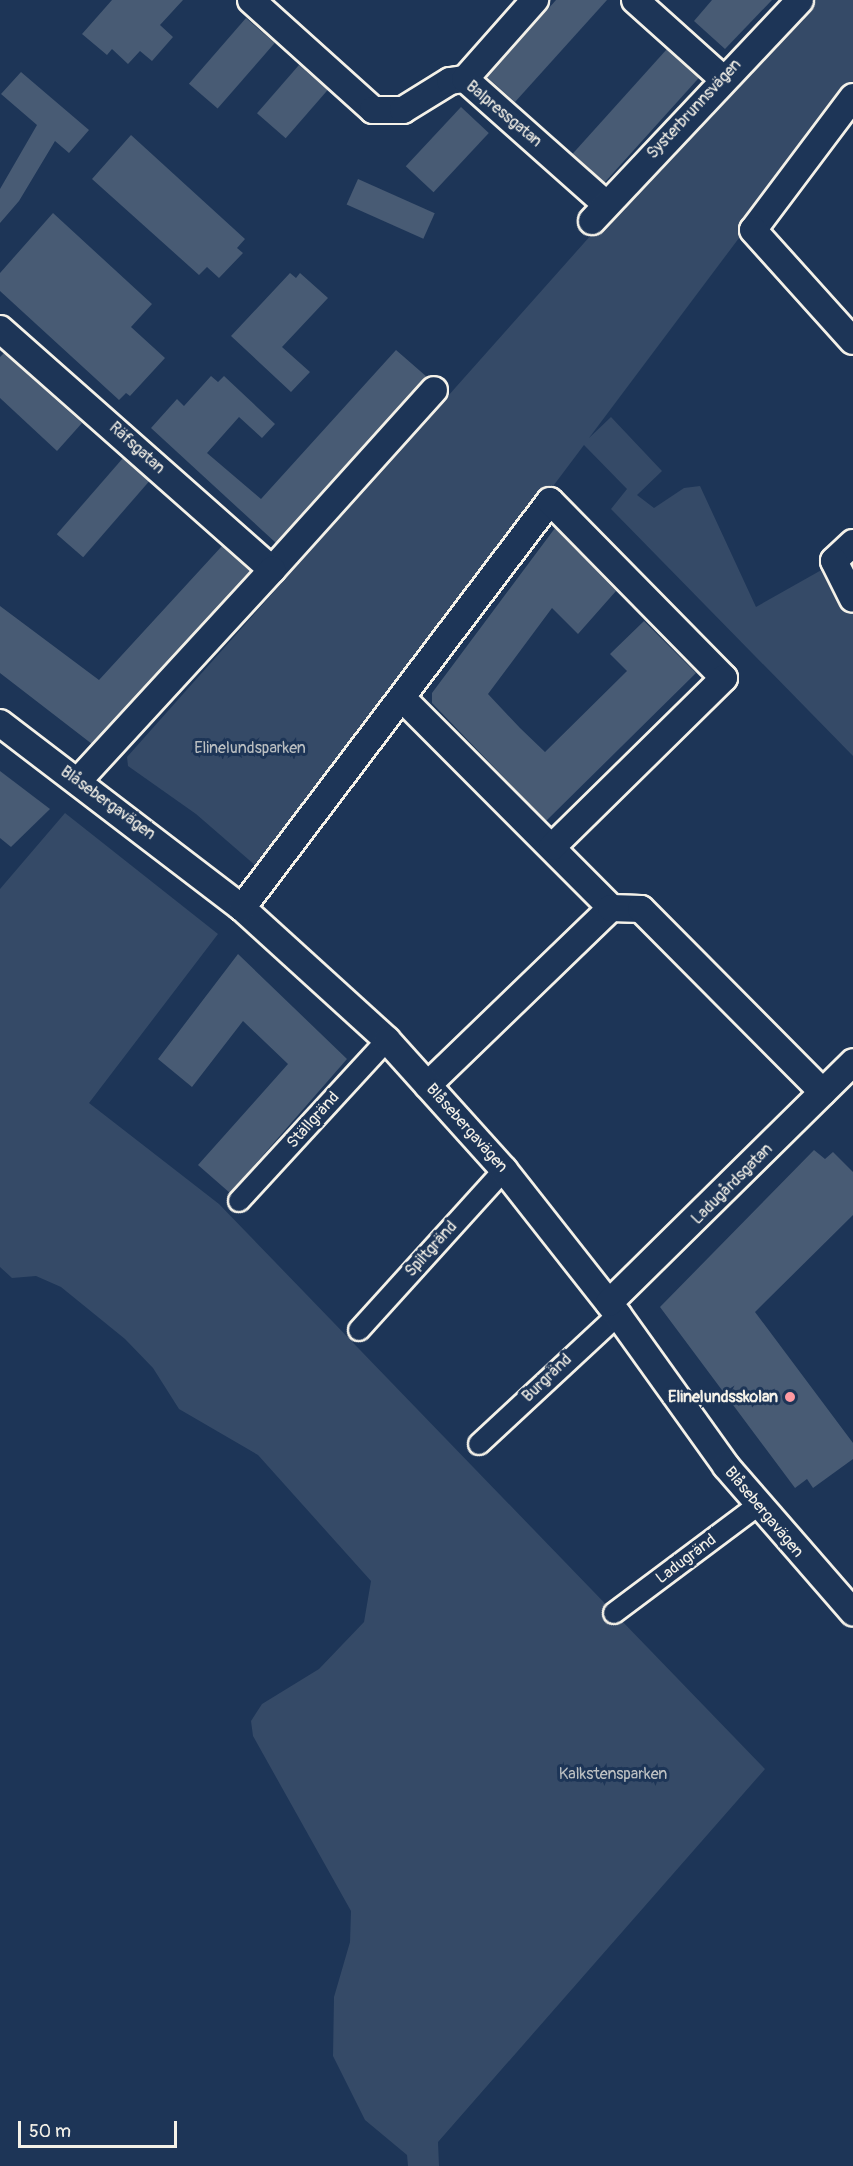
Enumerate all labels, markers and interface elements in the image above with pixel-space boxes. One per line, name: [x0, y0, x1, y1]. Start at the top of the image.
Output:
street label: Systerbrunnsvägen: [643, 55, 745, 163]
street label: Balpressgatan: [462, 77, 546, 151]
street label: Räfsgatan: [105, 418, 169, 478]
park label: Elinelundsparken: [194, 738, 306, 758]
street label: Blåsebergavägen: [57, 762, 159, 844]
street label: Blåsebergavägen: [422, 1080, 512, 1176]
street label: Ställgränd: [283, 1088, 343, 1152]
street label: Ladugårdsgatan: [688, 1140, 776, 1228]
street label: Spiltgränd: [401, 1217, 461, 1281]
street label: Burgränd: [518, 1350, 576, 1406]
place label: Elinelundsskolan: [668, 1387, 778, 1407]
marker: Elinelundsskolan: [783, 1390, 797, 1404]
street label: Blåsebergavägen: [720, 1463, 808, 1561]
street label: Ladugränd: [652, 1530, 720, 1588]
park label: Kalkstensparken: [559, 1764, 667, 1784]
scale bar: [21, 2109, 180, 2147]
text: 50 m: [29, 2120, 71, 2143]

